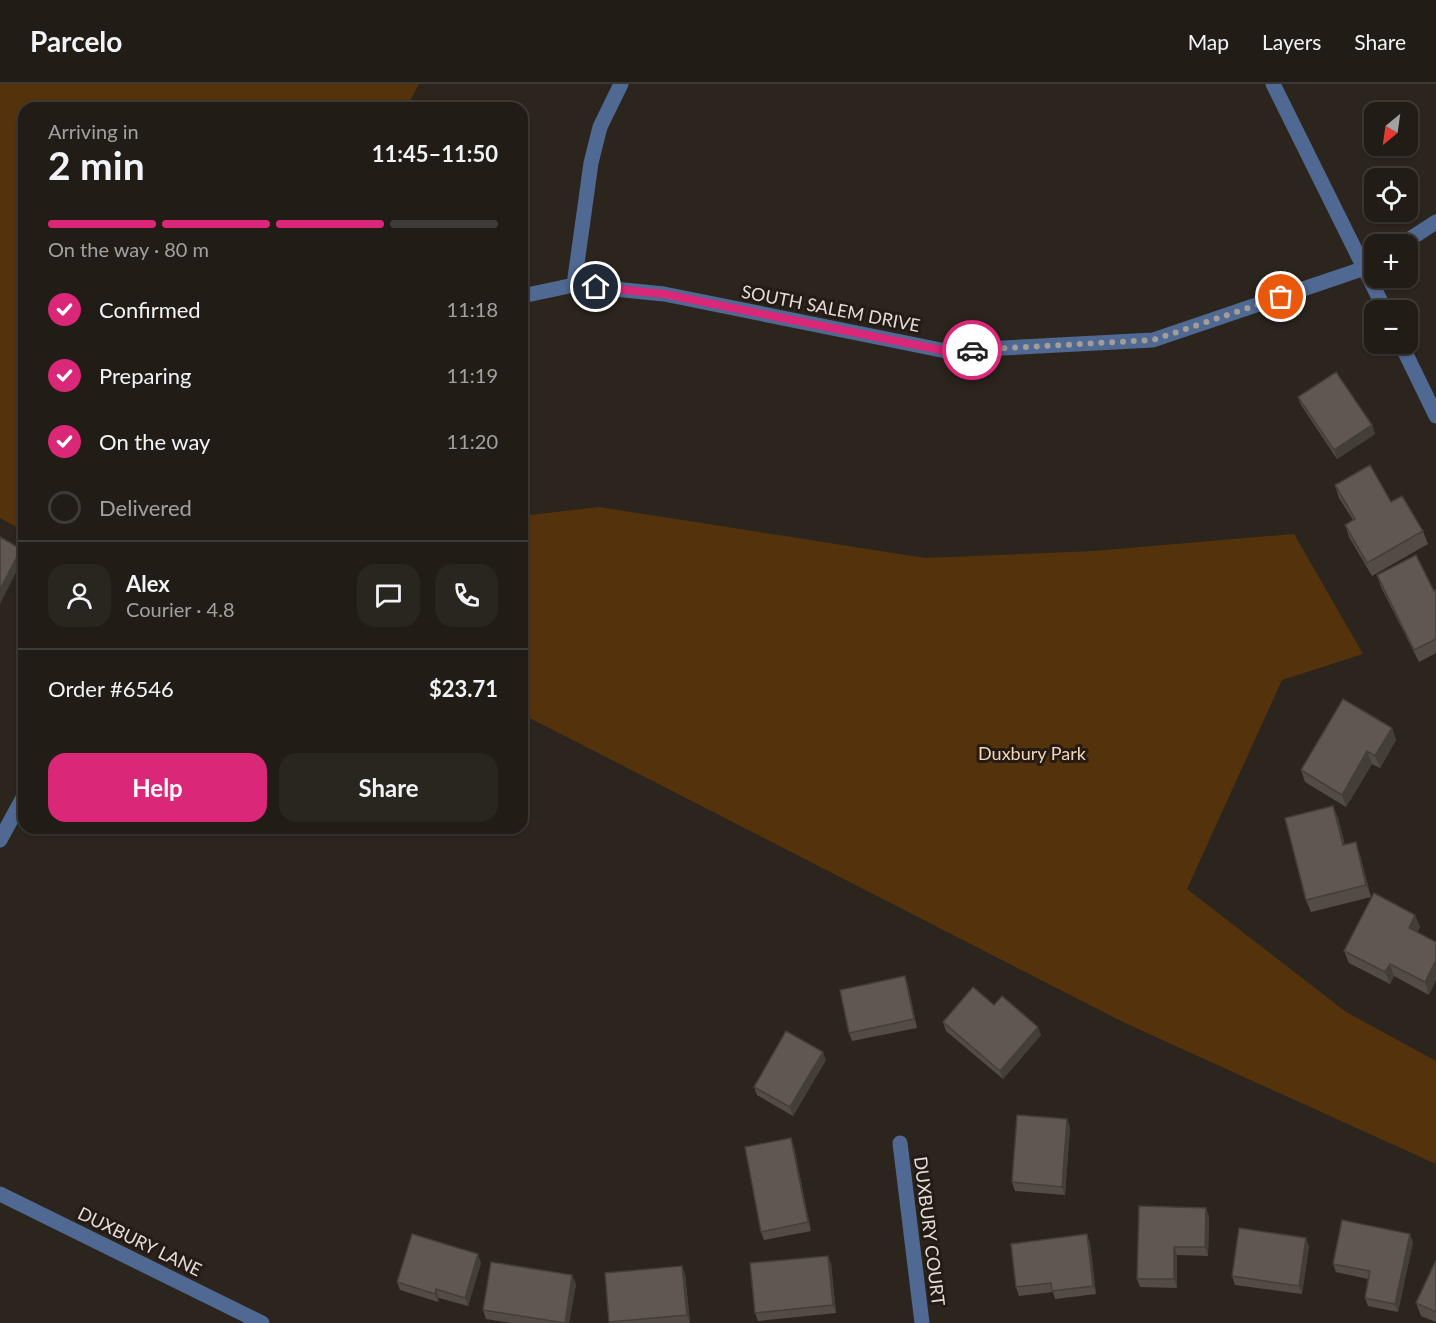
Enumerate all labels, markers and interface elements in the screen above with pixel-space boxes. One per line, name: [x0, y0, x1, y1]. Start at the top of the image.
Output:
text: Parcelo: [30, 24, 122, 58]
text: Map: [1188, 29, 1229, 54]
text: Layers: [1262, 29, 1321, 54]
text: Share: [1354, 29, 1406, 54]
north arrow: [1364, 102, 1418, 156]
map controls: [1364, 102, 1418, 354]
text: Arriving in: [48, 119, 139, 143]
text: 11:45–11:50: [372, 140, 498, 167]
text: 2 min: [48, 142, 145, 188]
button: locate: [1364, 168, 1418, 222]
button: +: [1364, 234, 1418, 288]
text: On the way · 80 m: [48, 237, 209, 261]
pin: [570, 261, 621, 312]
icon: home: [579, 270, 612, 303]
pin: [1255, 271, 1306, 322]
street label: SOUTH SALEM DRIVE: [740, 280, 922, 336]
icon: bag: [1264, 280, 1297, 313]
icon: check: [48, 293, 81, 326]
text: Confirmed: [99, 296, 201, 323]
text: 11:18: [447, 297, 498, 321]
button: −: [1364, 300, 1418, 354]
courier: [942, 320, 1002, 380]
icon: car: [956, 334, 989, 367]
icon: check: [48, 359, 81, 392]
text: Preparing: [99, 362, 191, 389]
text: 11:19: [447, 363, 498, 387]
icon: check: [48, 425, 81, 458]
text: On the way: [99, 428, 210, 455]
text: 11:20: [447, 429, 498, 453]
text: Delivered: [99, 494, 192, 521]
button: person: [48, 564, 111, 627]
button: chat: [357, 564, 420, 627]
button: phone: [435, 564, 498, 627]
text: Alex: [126, 570, 170, 597]
text: Courier · 4.8: [126, 597, 235, 621]
text: Order #6546: [48, 675, 174, 702]
text: $23.71: [429, 675, 498, 702]
park label: Duxbury Park: [978, 742, 1087, 764]
button: Help: [48, 753, 267, 822]
button: Share: [279, 753, 498, 822]
street label: DUXBURY COURT: [910, 1155, 950, 1307]
street label: DUXBURY LANE: [75, 1202, 205, 1280]

